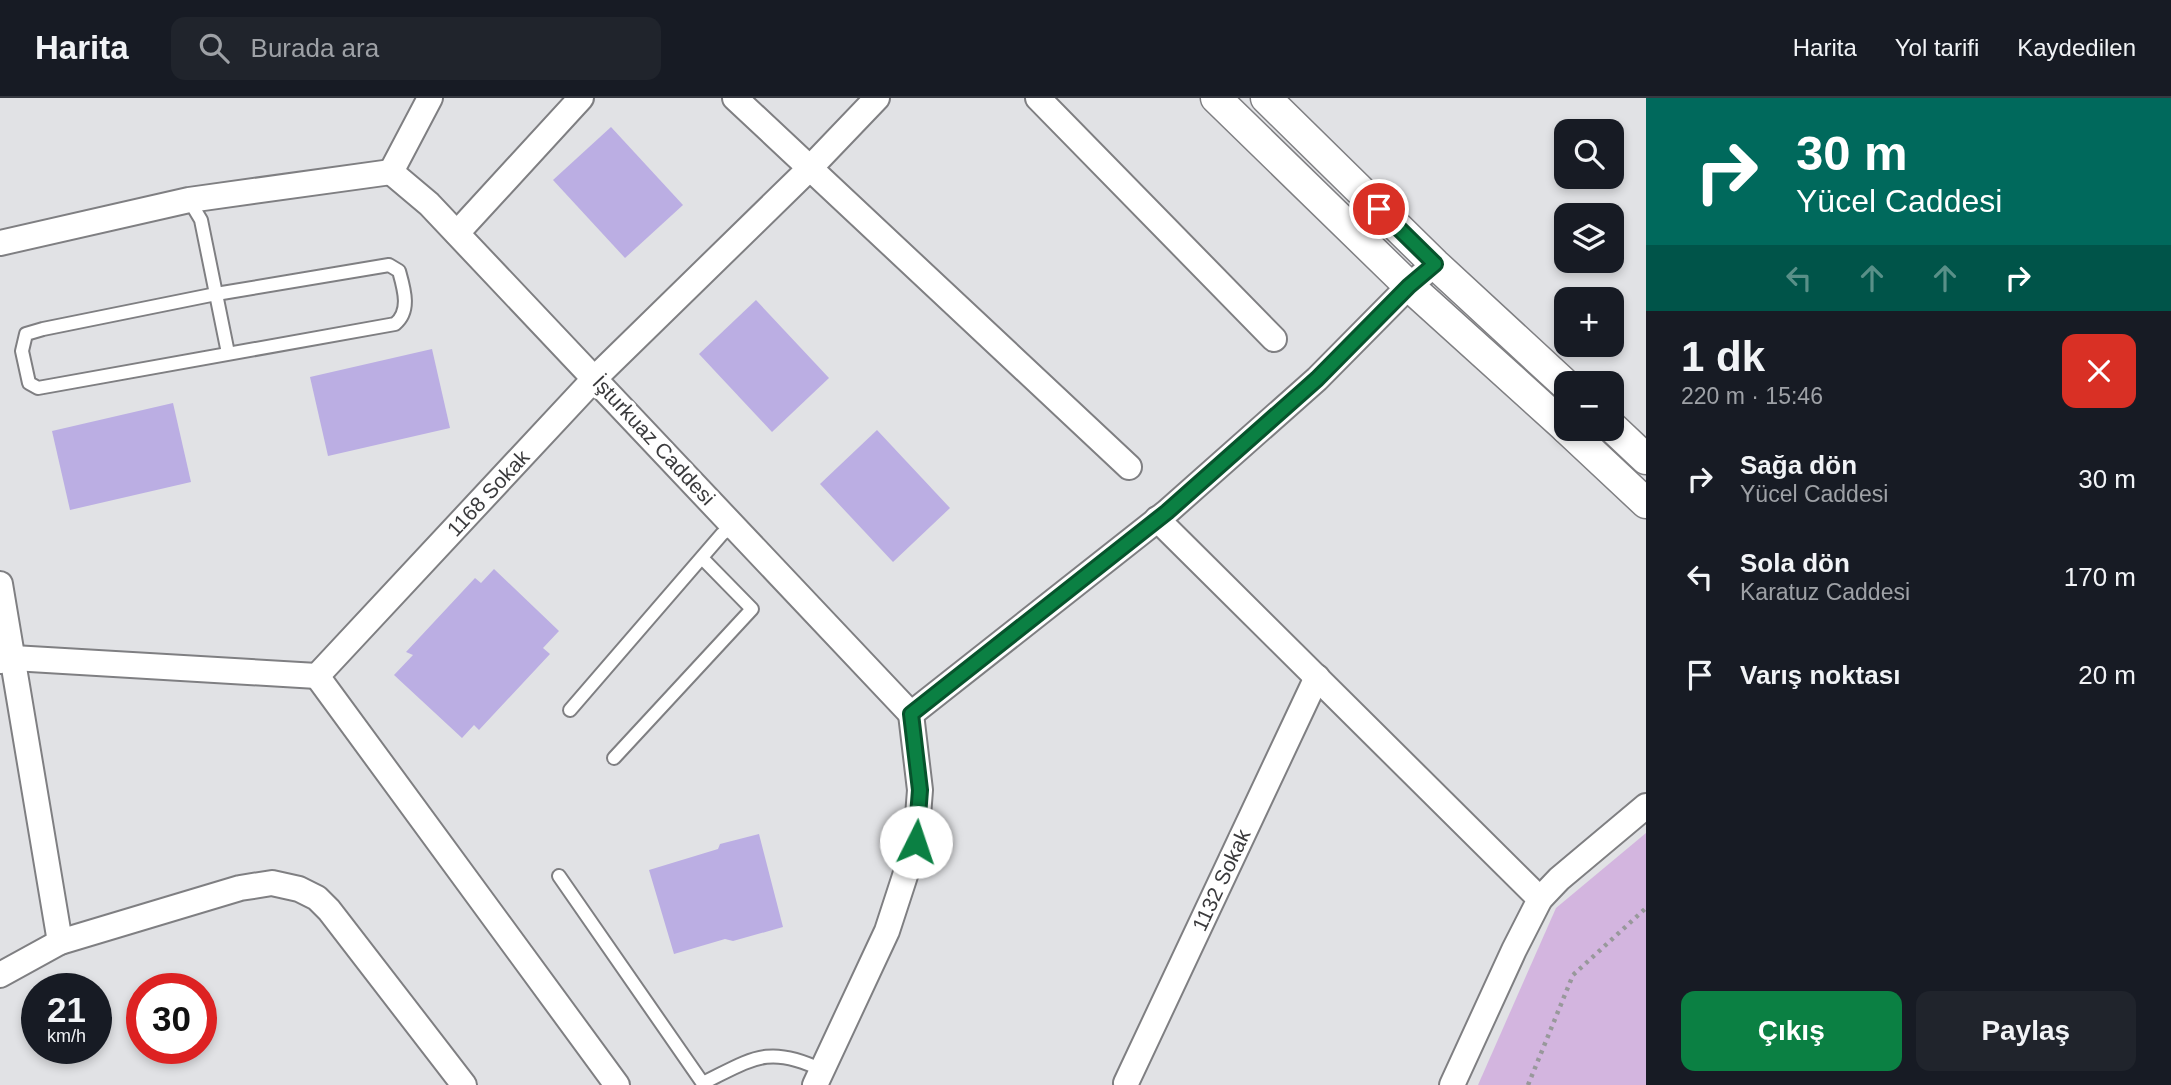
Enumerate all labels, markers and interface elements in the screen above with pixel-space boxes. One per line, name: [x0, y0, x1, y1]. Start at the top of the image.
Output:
search box: [171, 17, 661, 80]
text: Harita: [35, 29, 129, 66]
icon: search: [195, 29, 233, 67]
text: Burada ara: [251, 33, 379, 63]
text: Harita: [1793, 34, 1857, 61]
text: Yol tarifi: [1895, 34, 1979, 61]
text: Kaydedilen: [2017, 34, 2136, 61]
map controls: [1554, 119, 1624, 441]
button: search: [1554, 119, 1624, 189]
icon: right: [1681, 126, 1772, 217]
text: 30 m: [1796, 126, 1908, 180]
pin: [1349, 179, 1409, 239]
text: Yücel Caddesi: [1796, 183, 2002, 219]
icon: arrive: [1360, 190, 1398, 228]
button: layers: [1554, 203, 1624, 273]
icon: left: [1780, 259, 1818, 297]
icon: ahead: [1853, 259, 1891, 297]
icon: ahead: [1926, 259, 1964, 297]
icon: right: [1999, 259, 2037, 297]
button: +: [1554, 287, 1624, 357]
text: 1 dk: [1681, 333, 1765, 380]
button: close: [2062, 334, 2136, 408]
street label: İşturkuaz Caddesi: [588, 371, 720, 509]
button: −: [1554, 371, 1624, 441]
text: 220 m · 15:46: [1681, 383, 1823, 409]
street label: 1168 Sokak: [442, 445, 534, 541]
text: Sağa dön: [1740, 450, 1857, 480]
icon: right: [1681, 460, 1719, 498]
text: 30 m: [2078, 464, 2136, 494]
text: Yücel Caddesi: [1740, 481, 1888, 507]
text: Sola dön: [1740, 548, 1850, 578]
icon: left: [1681, 558, 1719, 596]
text: 170 m: [2064, 562, 2136, 592]
text: Karatuz Caddesi: [1740, 579, 1910, 605]
icon: arrive: [1681, 656, 1719, 694]
text: Varış noktası: [1740, 660, 1900, 690]
text: 20 m: [2078, 660, 2136, 690]
position arrow: [879, 805, 953, 879]
street label: 1132 Sokak: [1187, 825, 1255, 934]
speed limit sign: 30: [126, 973, 217, 1064]
text: 21: [47, 990, 86, 1029]
button: Çıkış: [1681, 991, 1902, 1071]
button: Paylaş: [1916, 991, 2136, 1071]
text: km/h: [47, 1026, 86, 1046]

